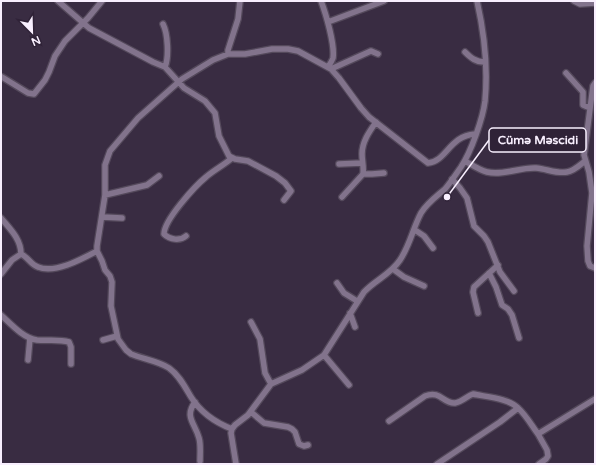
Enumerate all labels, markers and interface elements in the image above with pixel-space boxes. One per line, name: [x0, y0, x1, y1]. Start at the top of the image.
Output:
north arrow: [12, 12, 52, 52]
text: N: [29, 33, 42, 48]
callout: Cümə Məscidi: [489, 128, 586, 152]
text: Cümə Məscidi: [498, 133, 578, 147]

